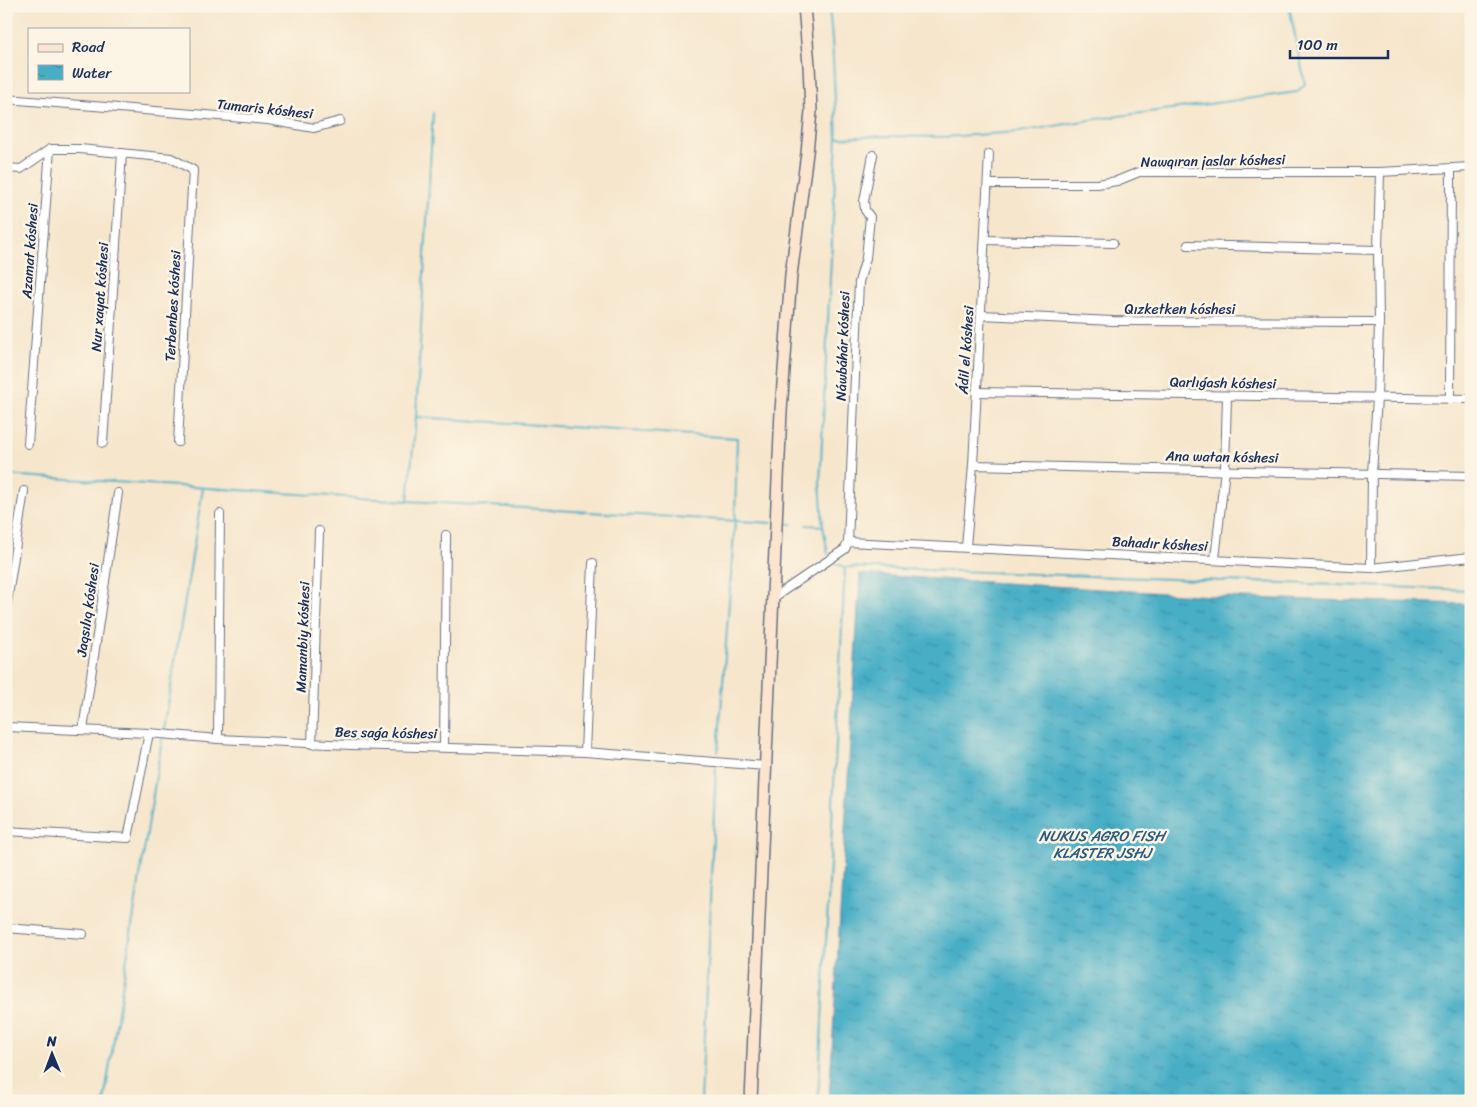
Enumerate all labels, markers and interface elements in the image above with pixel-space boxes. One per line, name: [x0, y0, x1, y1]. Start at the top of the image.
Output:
legend: [28, 28, 190, 92]
scale bar: [1290, 28, 1387, 60]
text: 100 m: [1297, 32, 1338, 58]
text: Road: [72, 34, 105, 60]
text: Water: [72, 60, 112, 86]
street label: Tumaris kóshesi: [216, 92, 315, 127]
street label: Nawqıran jaslar kóshesi: [1140, 147, 1287, 175]
street label: Azamat kóshesi: [14, 201, 46, 301]
street label: Nur xayat kóshesi: [84, 240, 116, 353]
street label: Terbenbes kóshesi: [158, 249, 188, 362]
street label: Náwbáhár kóshesi: [829, 290, 857, 401]
street label: Qızketken kóshesi: [1125, 297, 1237, 322]
street label: Ádil el kóshesi: [950, 304, 982, 396]
street label: Qarlıǵash kóshesi: [1170, 370, 1278, 396]
street label: Ana watan kóshesi: [1164, 443, 1280, 471]
street label: Bahadır kóshesi: [1111, 529, 1210, 559]
street label: Jaqsılıq kóshesi: [69, 561, 107, 659]
street label: Mamanbiy kóshesi: [289, 580, 317, 693]
street label: Bes saǵa kóshesi: [335, 720, 439, 746]
water label: NUKUS AGRO FISH KLASTER JSHJ: [1039, 823, 1167, 866]
text: N: [46, 1029, 57, 1054]
north arrow: [28, 1030, 78, 1080]

